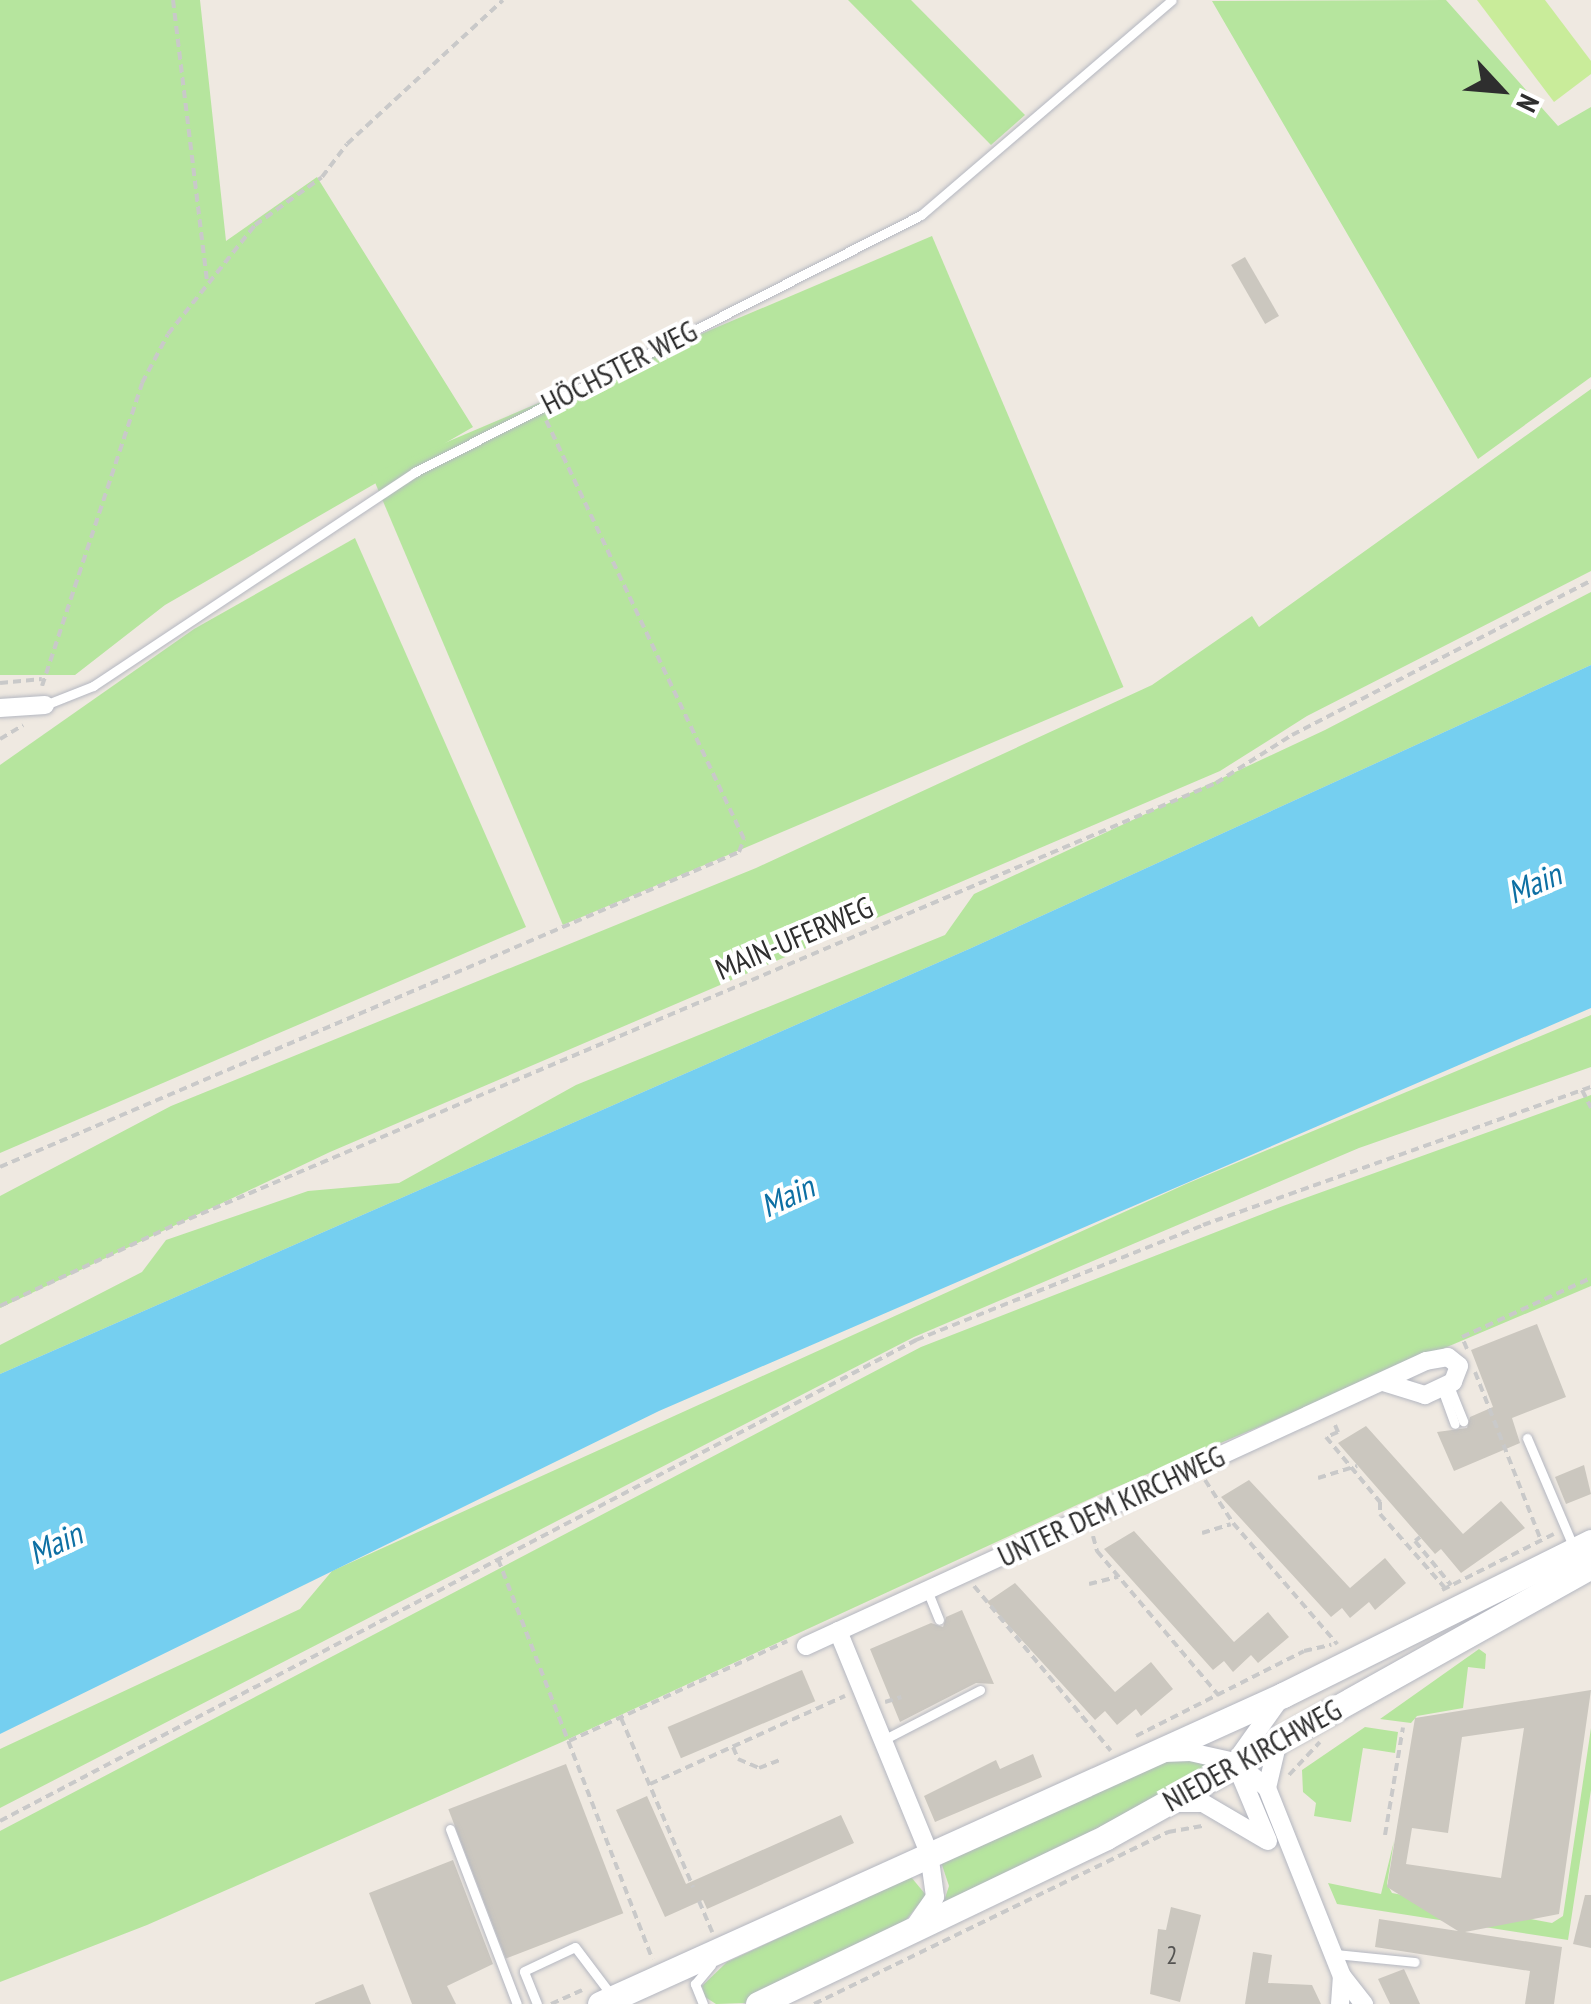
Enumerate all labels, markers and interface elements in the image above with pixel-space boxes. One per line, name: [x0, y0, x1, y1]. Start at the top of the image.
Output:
north arrow: [1451, 40, 1551, 140]
text: N: [1508, 88, 1548, 118]
street label: HÖCHSTER WEG: [535, 312, 703, 422]
water label: Main: [1502, 855, 1566, 911]
street label: MAIN-UFERWEG: [710, 889, 878, 987]
water label: Main: [754, 1167, 820, 1225]
street label: UNTER DEM KIRCHWEG: [992, 1438, 1230, 1574]
water label: Main: [22, 1514, 88, 1572]
street label: NIEDER KIRCHWEG: [1157, 1691, 1347, 1819]
house number: 2: [1166, 1940, 1178, 1970]

